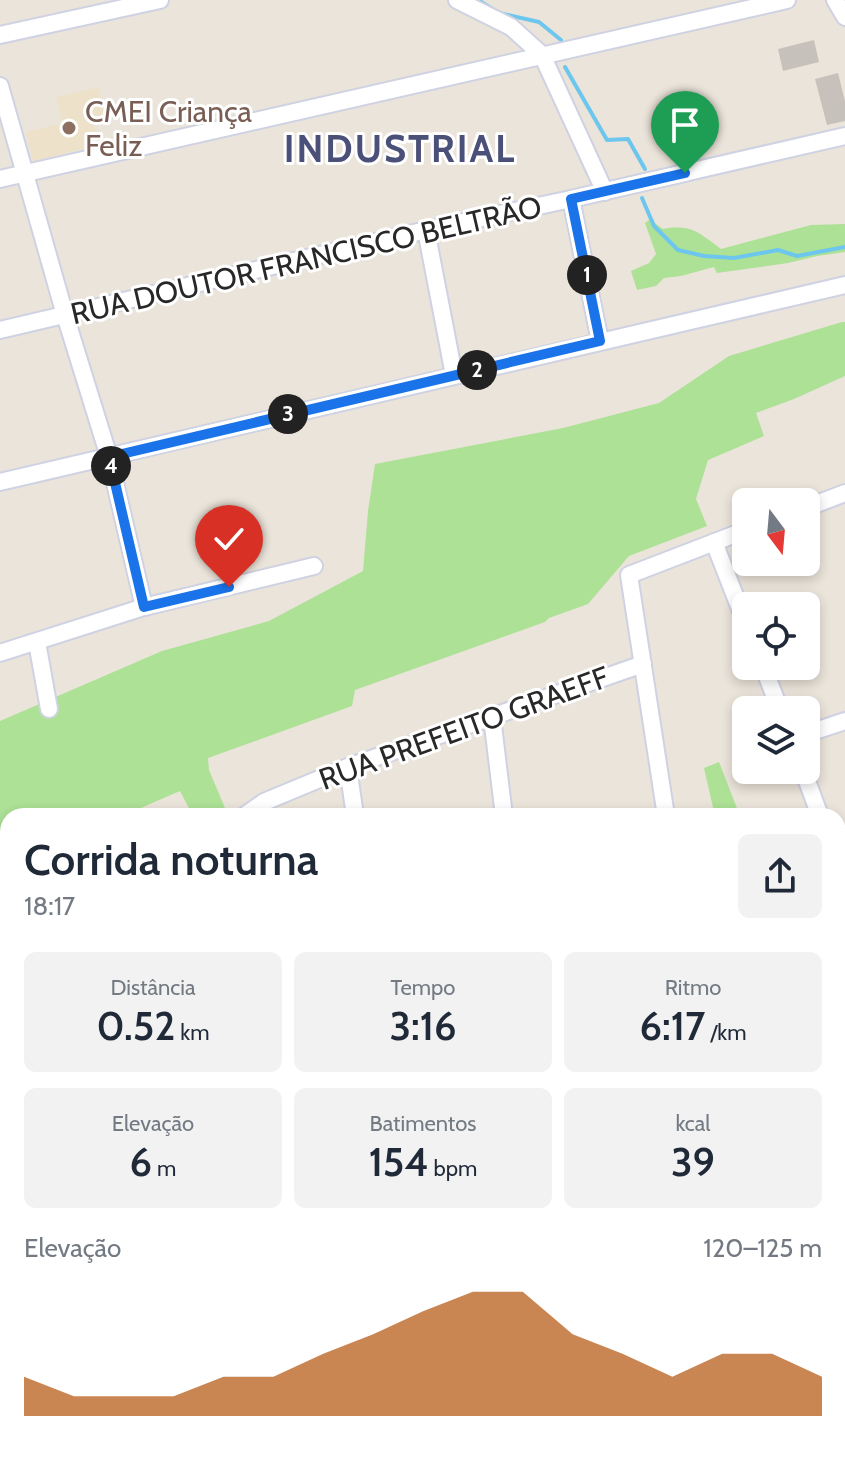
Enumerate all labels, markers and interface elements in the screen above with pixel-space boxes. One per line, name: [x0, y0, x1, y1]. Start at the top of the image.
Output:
pin: [651, 91, 719, 173]
place label: CMEI Criança Feliz: [85, 93, 253, 164]
icon: arrive: [663, 103, 707, 147]
marker: CMEI Criança Feliz: [60, 119, 78, 137]
district label: INDUSTRIAL: [284, 125, 516, 172]
street label: RUA DOUTOR FRANCISCO BELTRÃO: [67, 188, 545, 332]
pin: 1: [567, 255, 607, 295]
text: 1: [583, 261, 591, 288]
pin: 2: [457, 350, 497, 390]
text: 2: [471, 356, 483, 383]
pin: 3: [268, 394, 308, 434]
text: 3: [282, 400, 294, 427]
pin: 4: [91, 446, 131, 486]
text: 4: [104, 452, 118, 479]
north arrow: [732, 488, 820, 576]
map controls: [732, 488, 820, 784]
pin: [195, 505, 263, 587]
icon: check: [207, 517, 251, 561]
button: locate: [732, 592, 820, 680]
street label: RUA PREFEITO GRAEFF: [314, 658, 615, 798]
button: layers: [732, 696, 820, 784]
text: Corrida noturna: [24, 833, 318, 886]
button: share: [738, 834, 822, 918]
text: 18:17: [24, 890, 75, 922]
text: Distância: [110, 974, 196, 1001]
text: Tempo: [391, 974, 455, 1001]
text: Ritmo: [665, 974, 721, 1001]
text: 0.52: [97, 1001, 175, 1050]
text: 3:16: [390, 1001, 456, 1050]
text: 6:17: [640, 1001, 705, 1050]
text: km: [175, 1019, 210, 1046]
text: /km: [705, 1019, 746, 1046]
text: Elevação: [112, 1110, 194, 1137]
text: Batimentos: [370, 1110, 476, 1137]
text: kcal: [675, 1110, 711, 1137]
text: 6: [130, 1137, 152, 1186]
text: 154: [369, 1137, 429, 1186]
text: 39: [671, 1137, 715, 1186]
text: m: [152, 1155, 176, 1182]
text: bpm: [429, 1155, 477, 1182]
text: Elevação: [24, 1232, 121, 1264]
text: 120–125 m: [703, 1232, 822, 1264]

